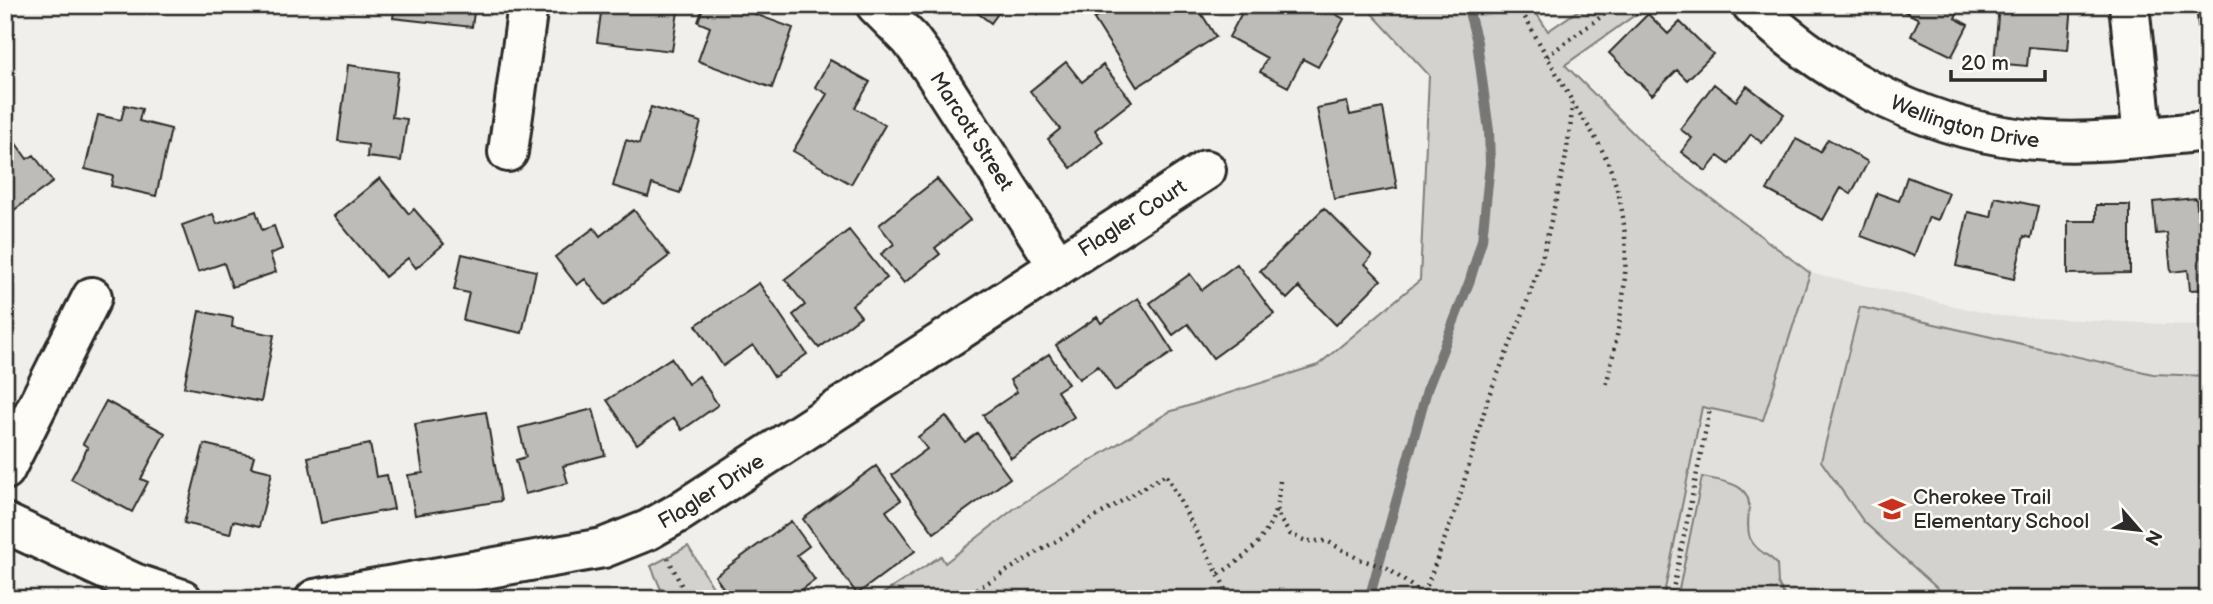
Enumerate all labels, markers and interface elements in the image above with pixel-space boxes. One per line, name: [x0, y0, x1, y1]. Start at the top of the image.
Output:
scale bar: [1951, 38, 2045, 82]
text: 20 m: [1961, 51, 2009, 76]
street label: Marcott Street: [925, 67, 1019, 196]
street label: Wellington Drive: [1887, 90, 2040, 153]
street label: Flagler Court: [1073, 173, 1191, 262]
street label: Flagler Drive: [654, 448, 769, 534]
place label: Cherokee Trail Elementary School: [1913, 485, 2089, 534]
school or university icon: Cherokee Trail Elementary School: [1877, 494, 1907, 524]
north arrow: [2104, 496, 2174, 566]
text: N: [2139, 526, 2166, 549]

